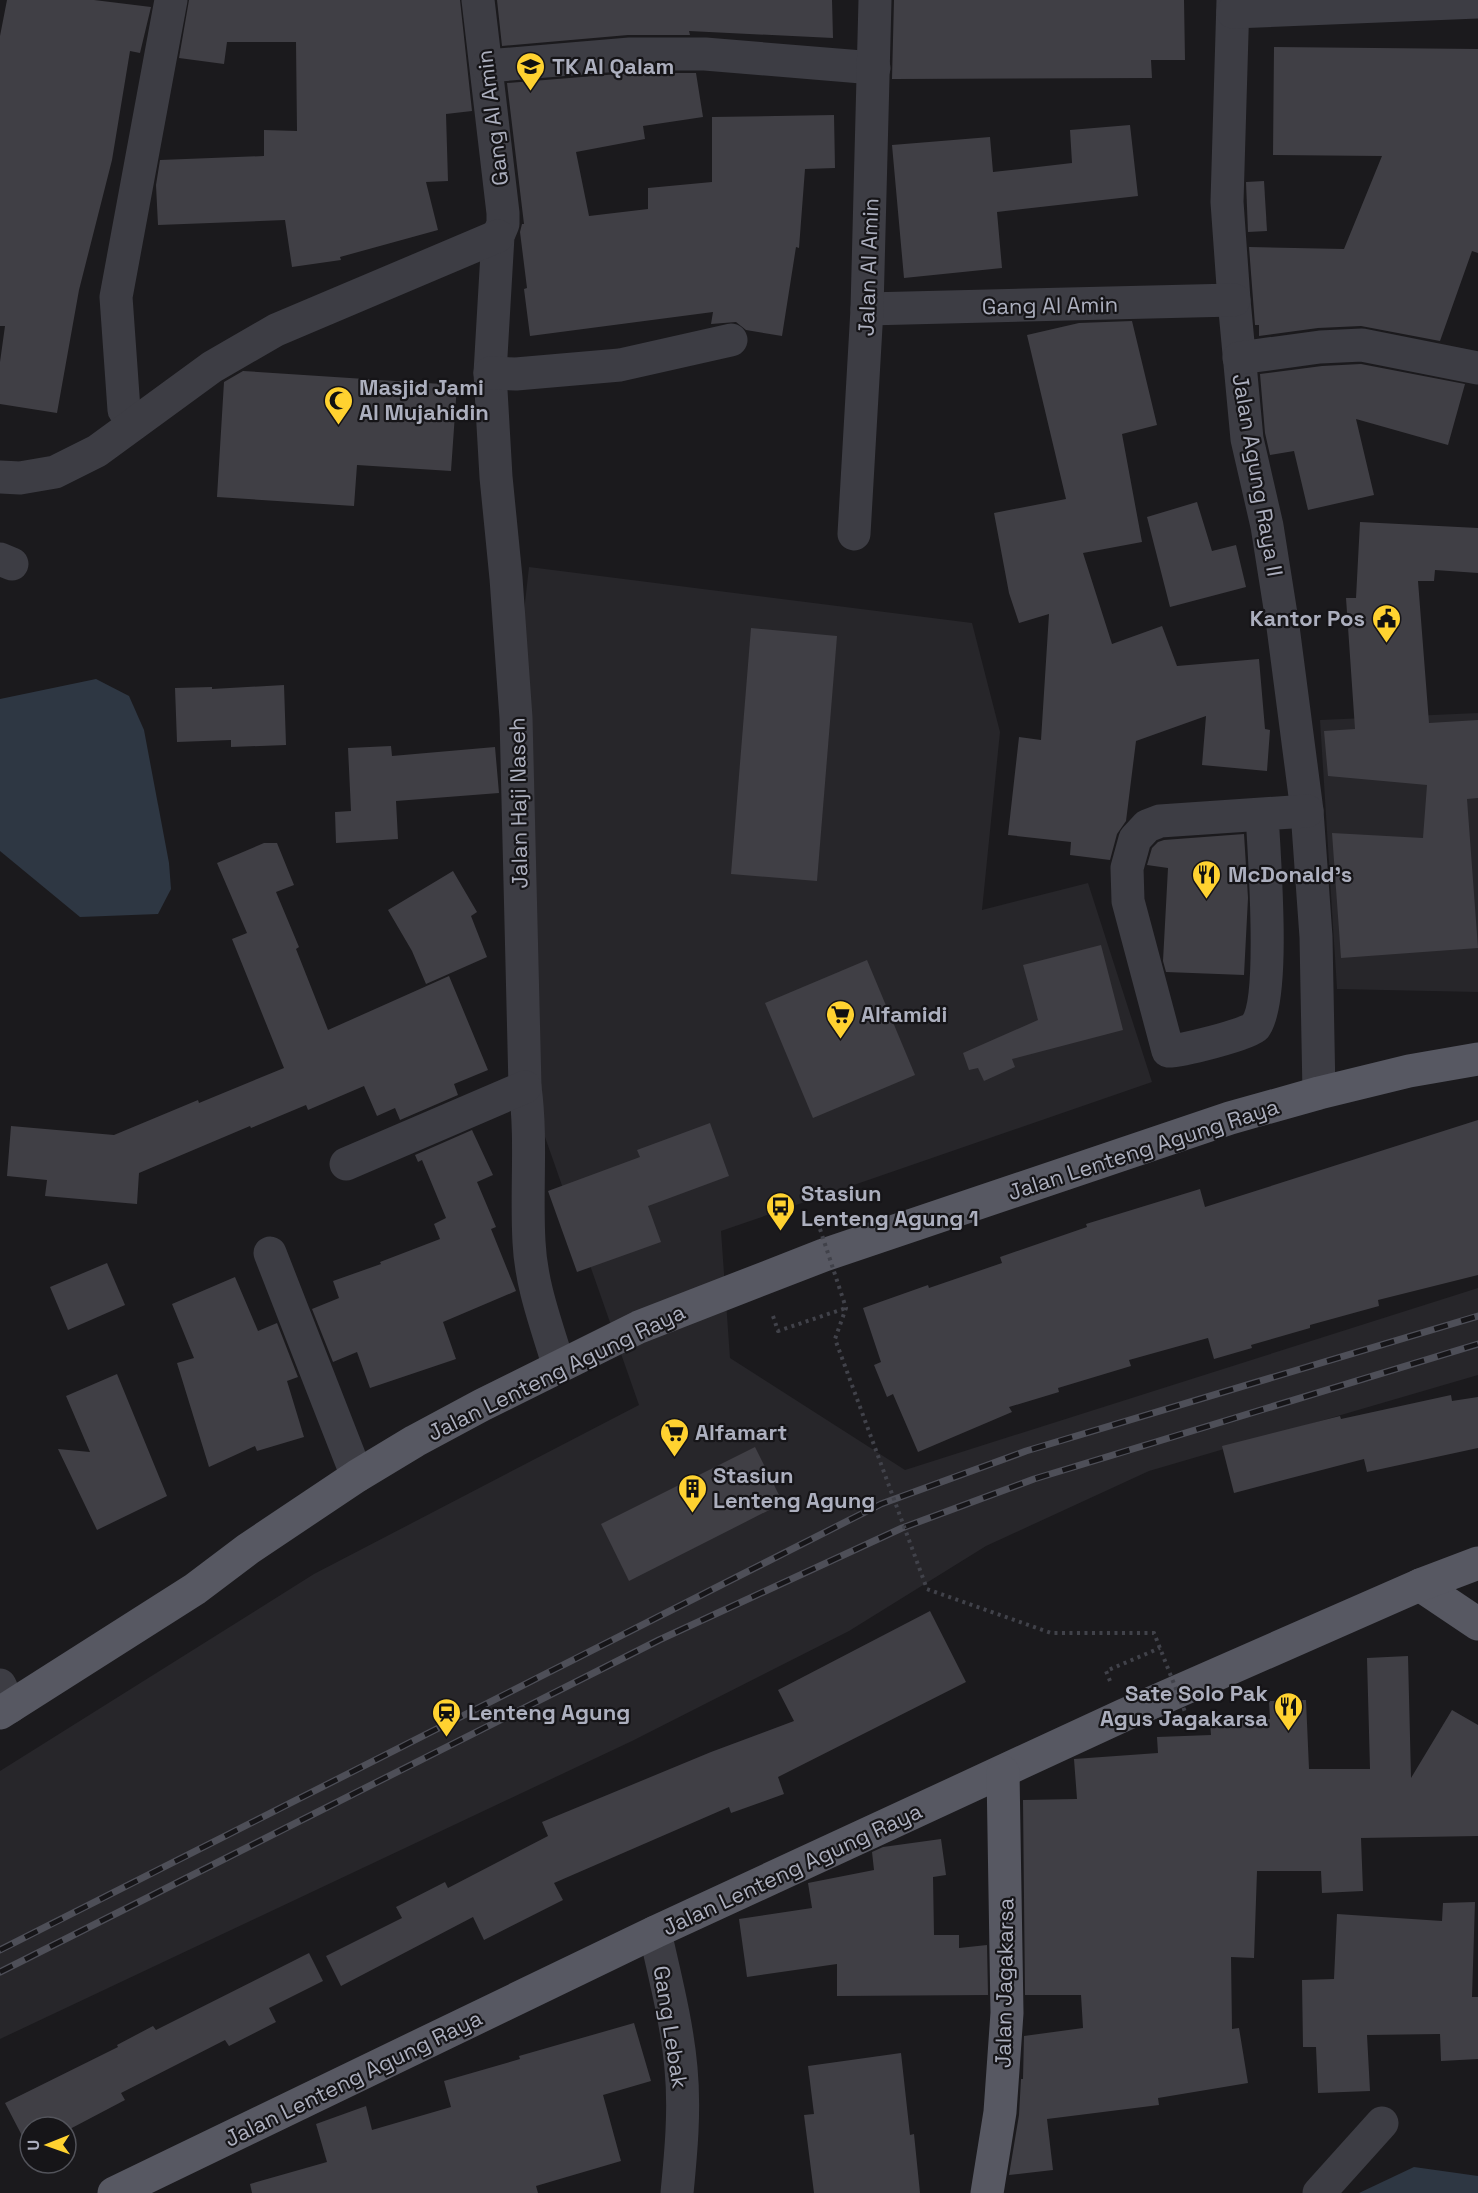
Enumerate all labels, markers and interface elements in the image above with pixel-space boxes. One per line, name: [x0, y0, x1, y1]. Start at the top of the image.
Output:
street label: Gang Al Amin: [470, 49, 514, 187]
school or university icon: TK Al Qalam: [515, 50, 547, 92]
place label: TK Al Qalam: [552, 52, 674, 80]
street label: Jalan Al Amin: [852, 197, 884, 337]
street label: Gang Al Amin: [982, 290, 1118, 320]
street label: Jalan Agung Raya II: [1226, 371, 1290, 579]
place label: Masjid Jami Al Mujahidin: [359, 373, 489, 426]
mosque icon: Masjid Jami Al Mujahidin: [322, 384, 354, 426]
public building icon: Kantor Pos: [1370, 602, 1402, 644]
place label: Kantor Pos: [1250, 604, 1365, 632]
street label: Jalan Haji Naseh: [503, 717, 533, 889]
restaurant icon: McDonald's: [1191, 858, 1223, 900]
place label: McDonald's: [1228, 860, 1352, 888]
supermarket icon: Alfamidi: [824, 998, 856, 1040]
place label: Alfamidi: [861, 1000, 947, 1028]
street label: Jalan Lenteng Agung Raya: [1004, 1092, 1282, 1206]
place label: Stasiun Lenteng Agung 1: [801, 1179, 979, 1232]
bus stop icon: Stasiun Lenteng Agung 1: [764, 1190, 796, 1232]
street label: Jalan Lenteng Agung Raya: [423, 1297, 690, 1447]
supermarket icon: Alfamart: [658, 1416, 690, 1458]
place label: Alfamart: [695, 1418, 787, 1446]
place label: Stasiun Lenteng Agung: [713, 1461, 875, 1514]
building icon: Stasiun Lenteng Agung: [676, 1472, 708, 1514]
place label: Sate Solo Pak Agus Jagakarsa: [1100, 1679, 1269, 1732]
restaurant icon: Sate Solo Pak Agus Jagakarsa: [1273, 1690, 1305, 1732]
station icon: Lenteng Agung: [431, 1696, 463, 1738]
place label: Lenteng Agung: [468, 1698, 630, 1726]
street label: Jalan Lenteng Agung Raya: [658, 1796, 927, 1942]
street label: Jalan Jagakarsa: [989, 1897, 1019, 2068]
street label: Gang Lebak: [647, 1964, 695, 2091]
street label: Jalan Lenteng Agung Raya: [220, 2003, 487, 2153]
north arrow: [18, 2115, 78, 2175]
text: U: [23, 2140, 44, 2151]

